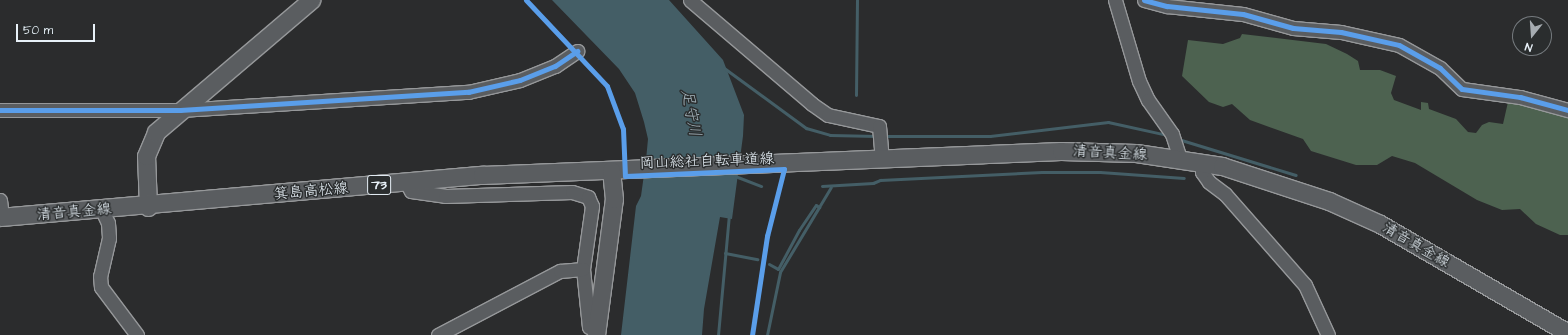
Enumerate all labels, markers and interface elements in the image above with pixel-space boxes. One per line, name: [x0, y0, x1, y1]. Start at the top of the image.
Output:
scale bar: [18, 16, 97, 42]
north arrow: [1512, 16, 1552, 56]
text: 50 m: [23, 22, 53, 39]
text: N: [1523, 39, 1534, 55]
water label: 足守川: [677, 88, 705, 138]
street label: 清音真金線: [1072, 142, 1148, 164]
street label: 岡山総社自転車道線: [639, 150, 775, 172]
road number: 73: [367, 173, 391, 197]
street label: 箕島高松線: [273, 179, 349, 203]
street label: 清音真金線: [36, 200, 112, 224]
street label: 清音真金線: [1379, 218, 1453, 272]

